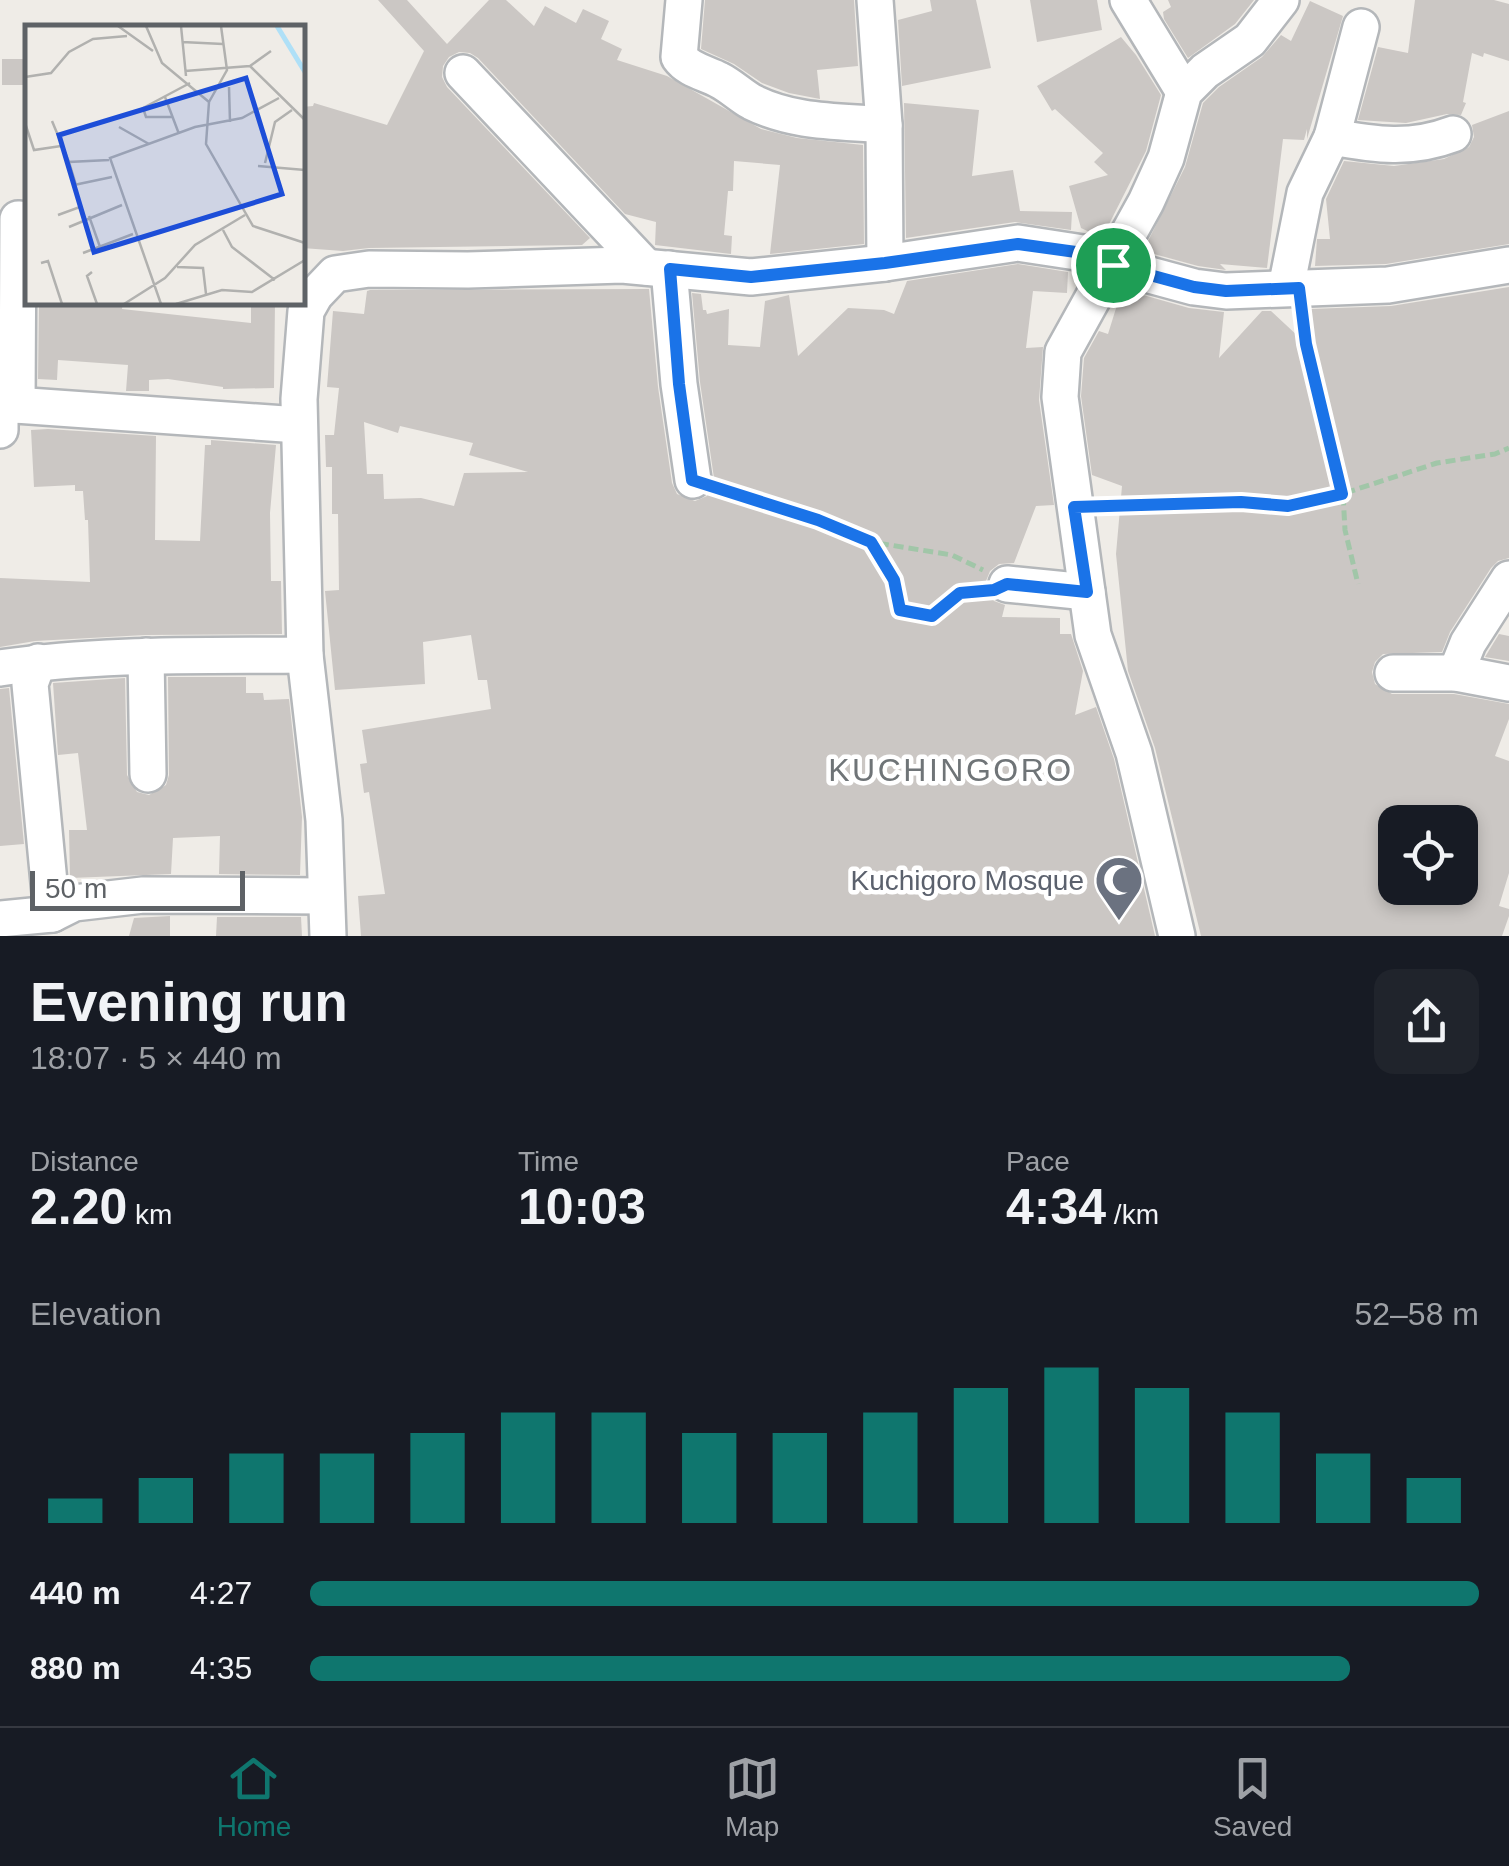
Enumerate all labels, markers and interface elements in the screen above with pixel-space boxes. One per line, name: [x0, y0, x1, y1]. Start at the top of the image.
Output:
inset map: [25, 25, 305, 305]
pin: [1071, 223, 1156, 308]
icon: arrive: [1086, 238, 1141, 293]
district label: KUCHINGORO: [828, 752, 1074, 788]
map controls: [1378, 805, 1478, 905]
button: locate: [1378, 805, 1478, 905]
mosque icon: Kuchigoro Mosque: [1093, 854, 1145, 922]
place label: Kuchigoro Mosque: [851, 865, 1084, 896]
scale bar: [30, 866, 245, 910]
text: 50 m: [45, 873, 107, 904]
button: share: [1374, 969, 1479, 1074]
text: Evening run: [30, 971, 348, 1033]
text: 18:07 · 5 × 440 m: [30, 1040, 282, 1076]
text: Distance: [30, 1146, 139, 1177]
text: Time: [518, 1146, 579, 1177]
text: Pace: [1006, 1146, 1070, 1177]
text: 2.20: [30, 1179, 127, 1235]
text: 10:03: [518, 1179, 646, 1235]
text: 4:34: [1006, 1179, 1106, 1235]
text: km: [127, 1199, 172, 1230]
text: /km: [1106, 1199, 1159, 1230]
text: Elevation: [30, 1296, 162, 1332]
text: 52–58 m: [1354, 1296, 1479, 1332]
text: 440 m: [30, 1575, 121, 1611]
text: 4:27: [190, 1575, 252, 1611]
text: 880 m: [30, 1650, 121, 1686]
text: 4:35: [190, 1650, 252, 1686]
tab: Home: [217, 1751, 291, 1843]
tab: Map: [725, 1751, 780, 1843]
tab: Saved: [1213, 1751, 1292, 1843]

